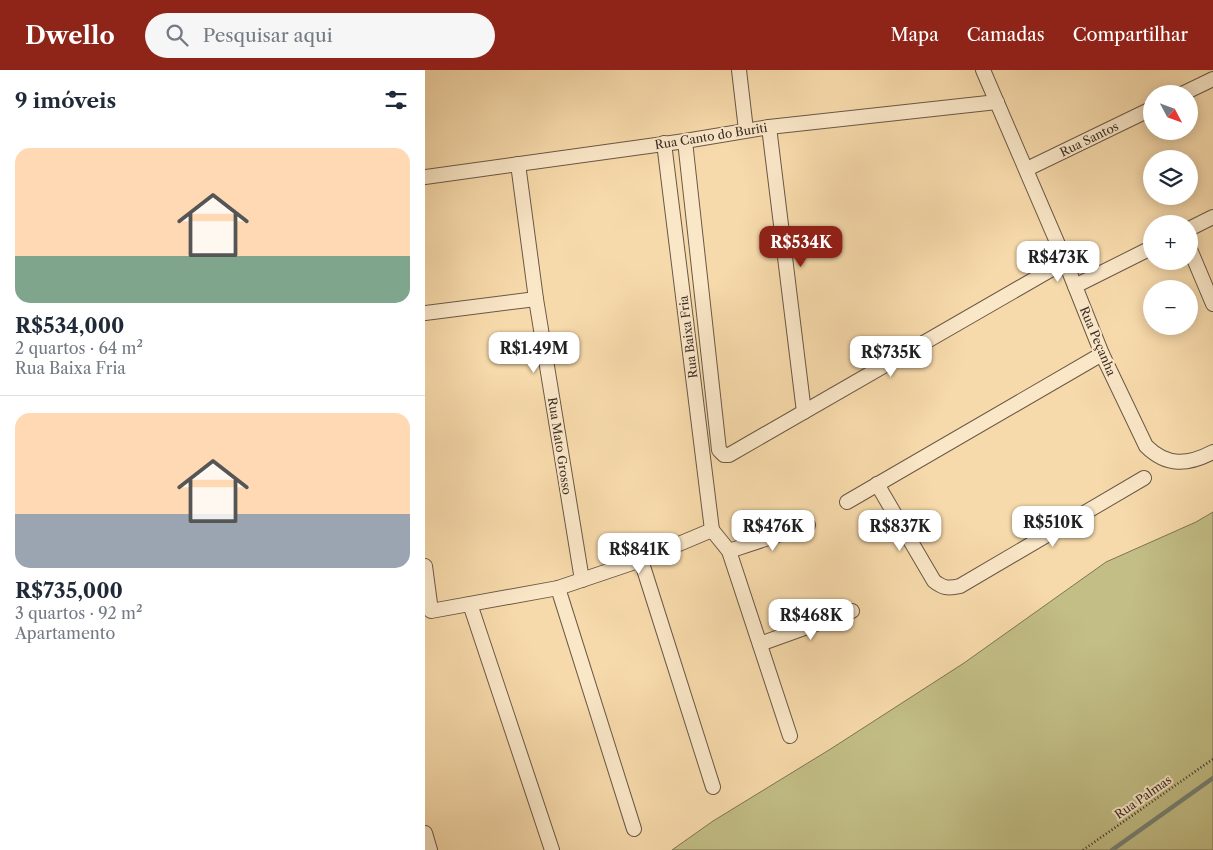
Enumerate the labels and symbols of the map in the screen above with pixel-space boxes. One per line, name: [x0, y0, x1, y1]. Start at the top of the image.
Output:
north arrow: [1143, 85, 1197, 140]
street label: Rua Santos: [1057, 118, 1121, 160]
street label: Rua Canto do Buriti: [654, 120, 769, 152]
pin: R$534K: [760, 226, 842, 268]
pin: R$473K: [1017, 240, 1099, 283]
street label: Rua Baixa Fria: [675, 294, 701, 379]
street label: Rua Peçanha: [1077, 304, 1120, 379]
pin: R$1.49M: [488, 332, 580, 374]
pin: R$735K: [850, 336, 932, 378]
street label: Rua Mato Grosso: [545, 396, 575, 496]
pin: R$510K: [1012, 506, 1094, 548]
pin: R$476K: [732, 510, 814, 552]
pin: R$837K: [859, 510, 941, 552]
pin: R$841K: [598, 532, 680, 575]
pin: R$468K: [770, 598, 852, 641]
street label: Rua Palmas: [1112, 772, 1174, 822]

